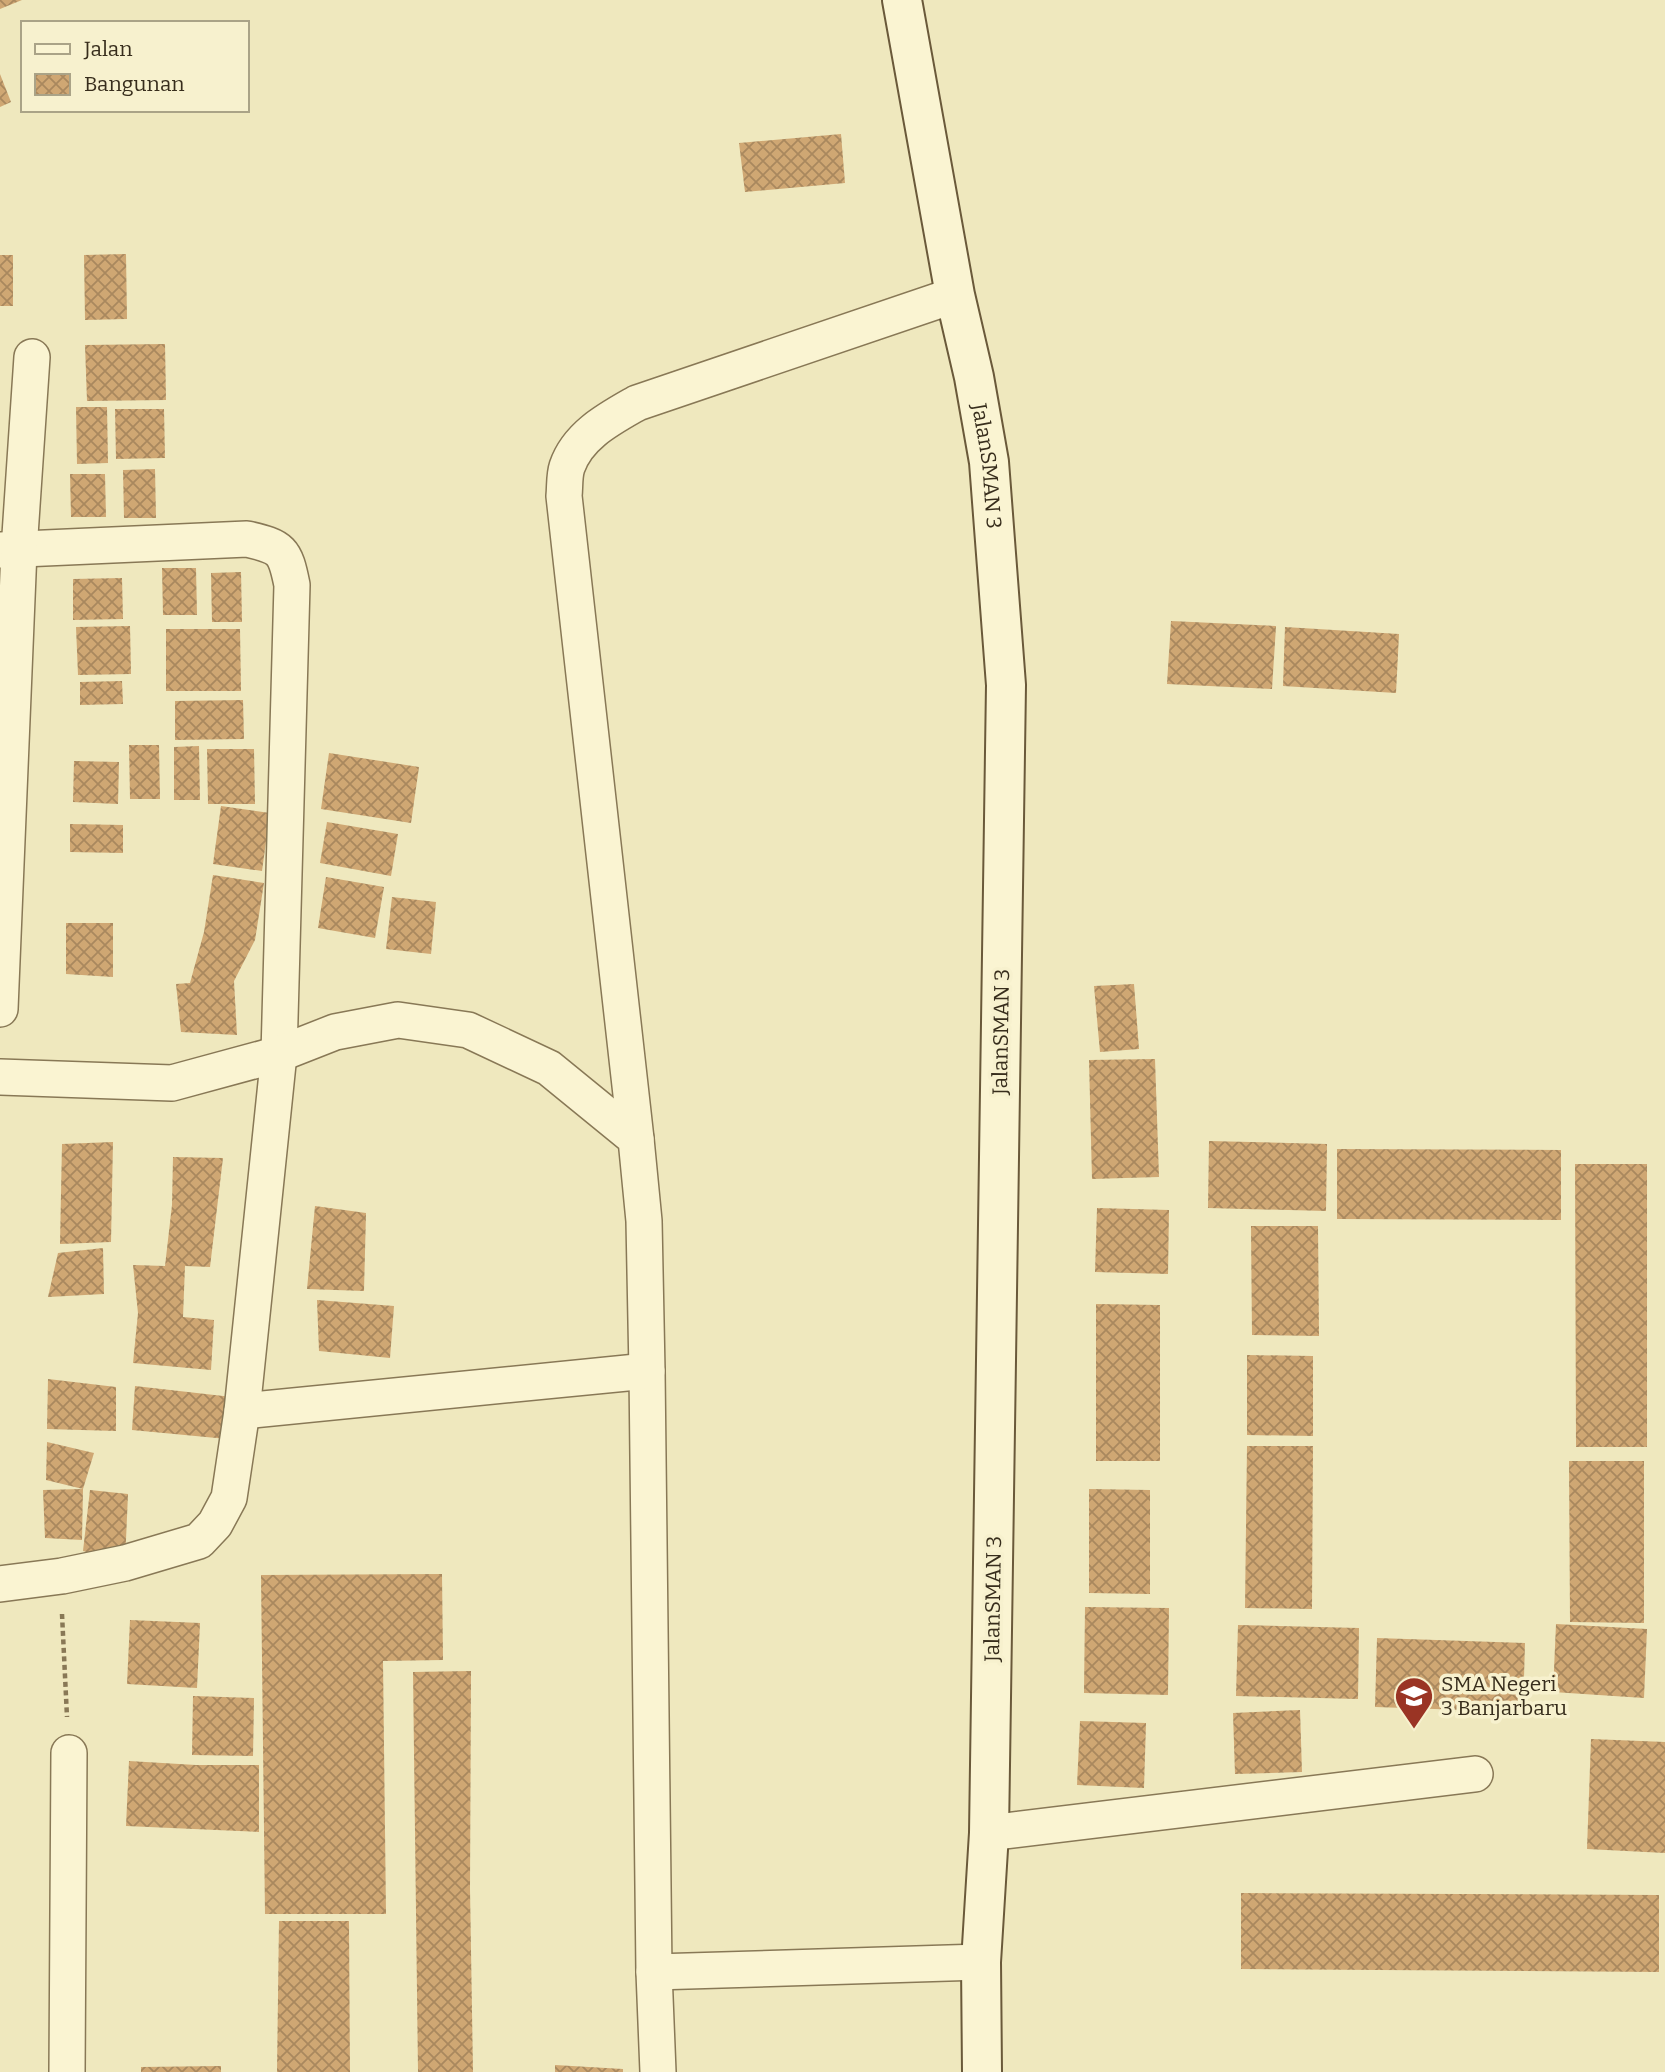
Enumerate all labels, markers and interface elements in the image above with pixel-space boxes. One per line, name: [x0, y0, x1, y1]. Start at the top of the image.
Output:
legend: [21, 21, 248, 112]
text: Jalan: [83, 36, 133, 62]
text: Bangunan: [84, 71, 185, 97]
street label: JalanSMAN 3: [966, 400, 1007, 530]
street label: JalanSMAN 3: [987, 969, 1015, 1096]
street label: JalanSMAN 3: [979, 1536, 1007, 1663]
place label: SMA Negeri 3 Banjarbaru: [1441, 1671, 1567, 1721]
school or university icon: SMA Negeri 3 Banjarbaru: [1393, 1675, 1435, 1730]

